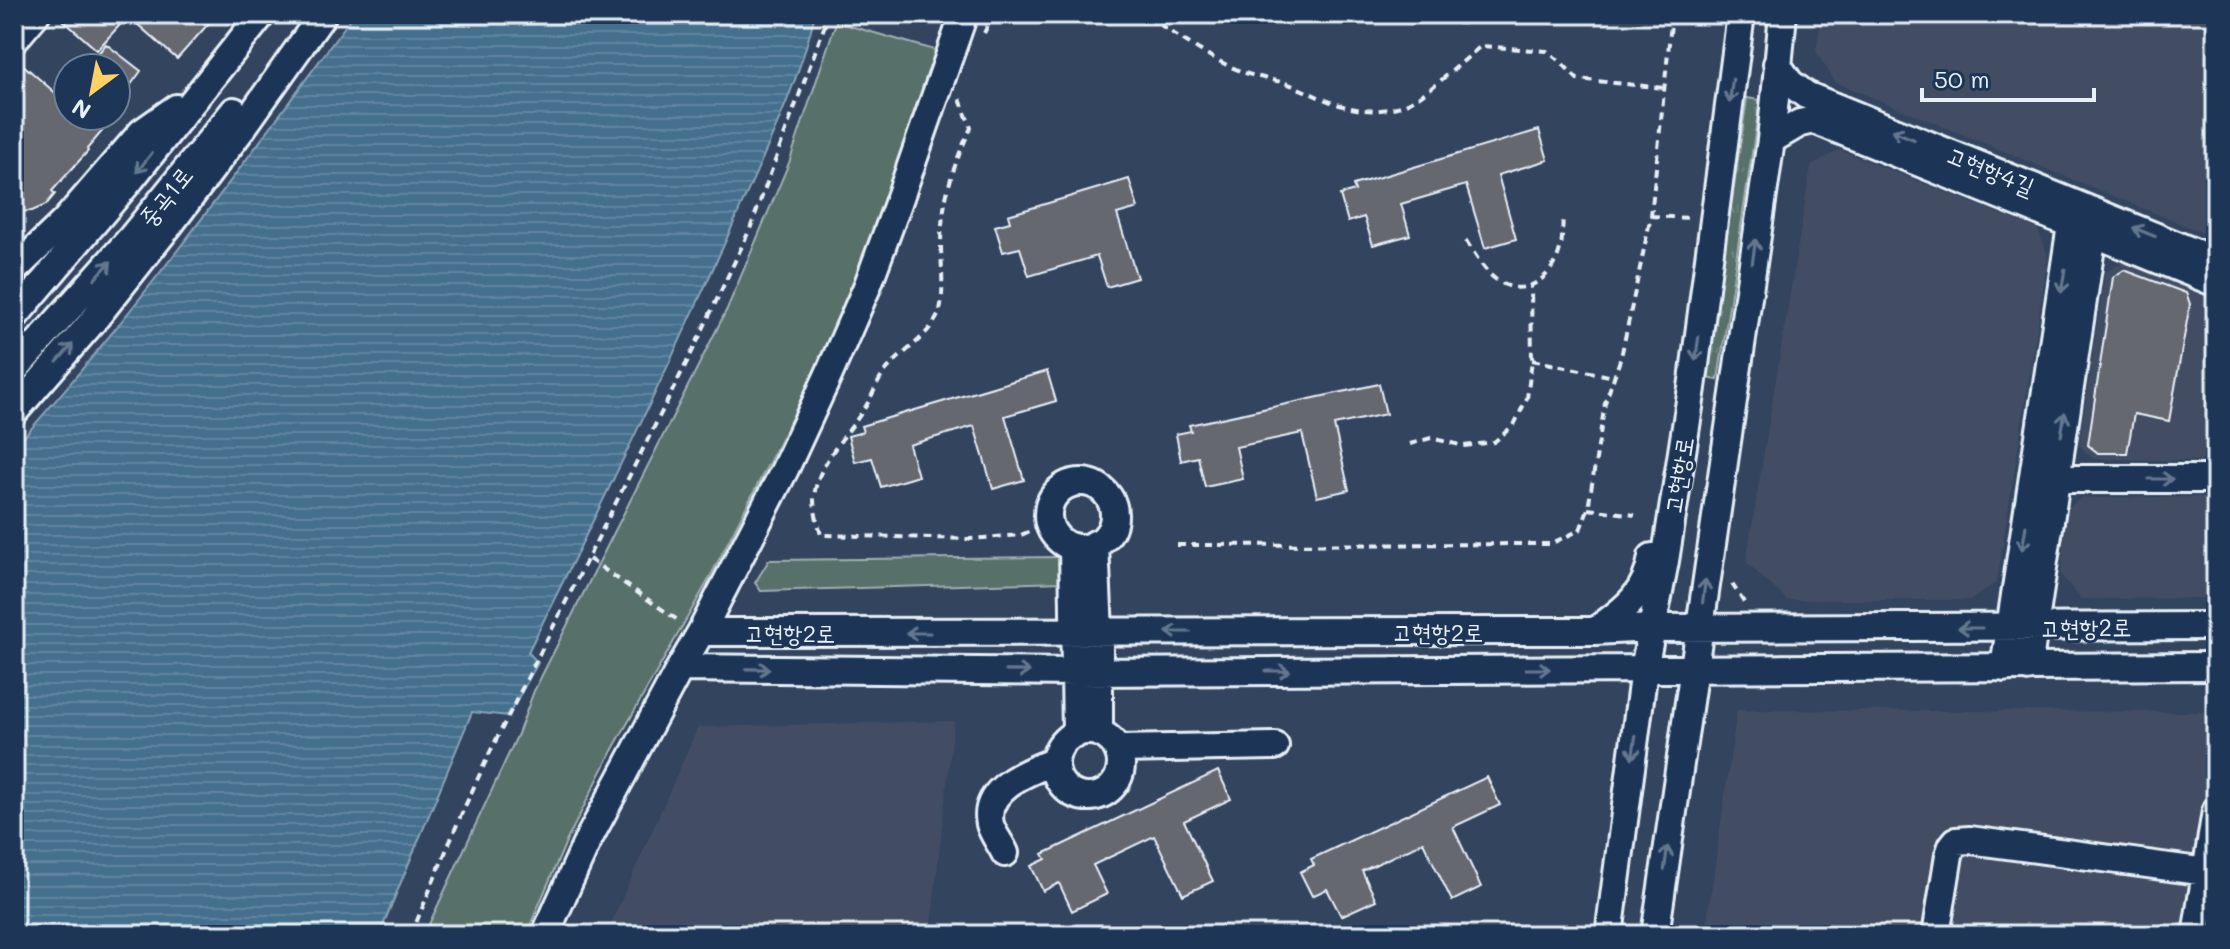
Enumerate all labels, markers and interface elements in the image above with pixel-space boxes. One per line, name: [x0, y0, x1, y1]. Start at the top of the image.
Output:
north arrow: [52, 52, 132, 132]
scale bar: [1922, 52, 2094, 102]
text: 50 m: [1934, 63, 1990, 94]
one-way arrow: [1723, 78, 1738, 103]
text: N: [66, 93, 96, 126]
one-way arrow: [1891, 126, 1916, 141]
street label: 고현항4길: [1943, 139, 2039, 201]
one-way arrow: [136, 152, 153, 173]
street label: 중곡1로: [131, 160, 199, 232]
one-way arrow: [2132, 224, 2157, 238]
one-way arrow: [1747, 239, 1762, 264]
one-way arrow: [93, 260, 112, 280]
one-way arrow: [2055, 268, 2070, 293]
one-way arrow: [1689, 336, 1704, 361]
one-way arrow: [56, 343, 74, 363]
one-way arrow: [2057, 412, 2072, 437]
street label: 고현항로: [1657, 434, 1699, 516]
one-way arrow: [2147, 471, 2174, 487]
one-way arrow: [2016, 525, 2031, 550]
one-way arrow: [1697, 579, 1712, 604]
street label: 고현항2로: [2040, 611, 2132, 643]
street label: 고현항2로: [1393, 616, 1483, 647]
street label: 고현항2로: [745, 617, 835, 648]
one-way arrow: [1957, 620, 1984, 636]
one-way arrow: [1165, 624, 1192, 640]
one-way arrow: [905, 625, 932, 641]
one-way arrow: [744, 661, 771, 676]
one-way arrow: [1524, 662, 1551, 677]
one-way arrow: [1264, 663, 1291, 679]
one-way arrow: [1004, 664, 1031, 679]
one-way arrow: [1626, 734, 1641, 759]
one-way arrow: [1659, 846, 1674, 871]

